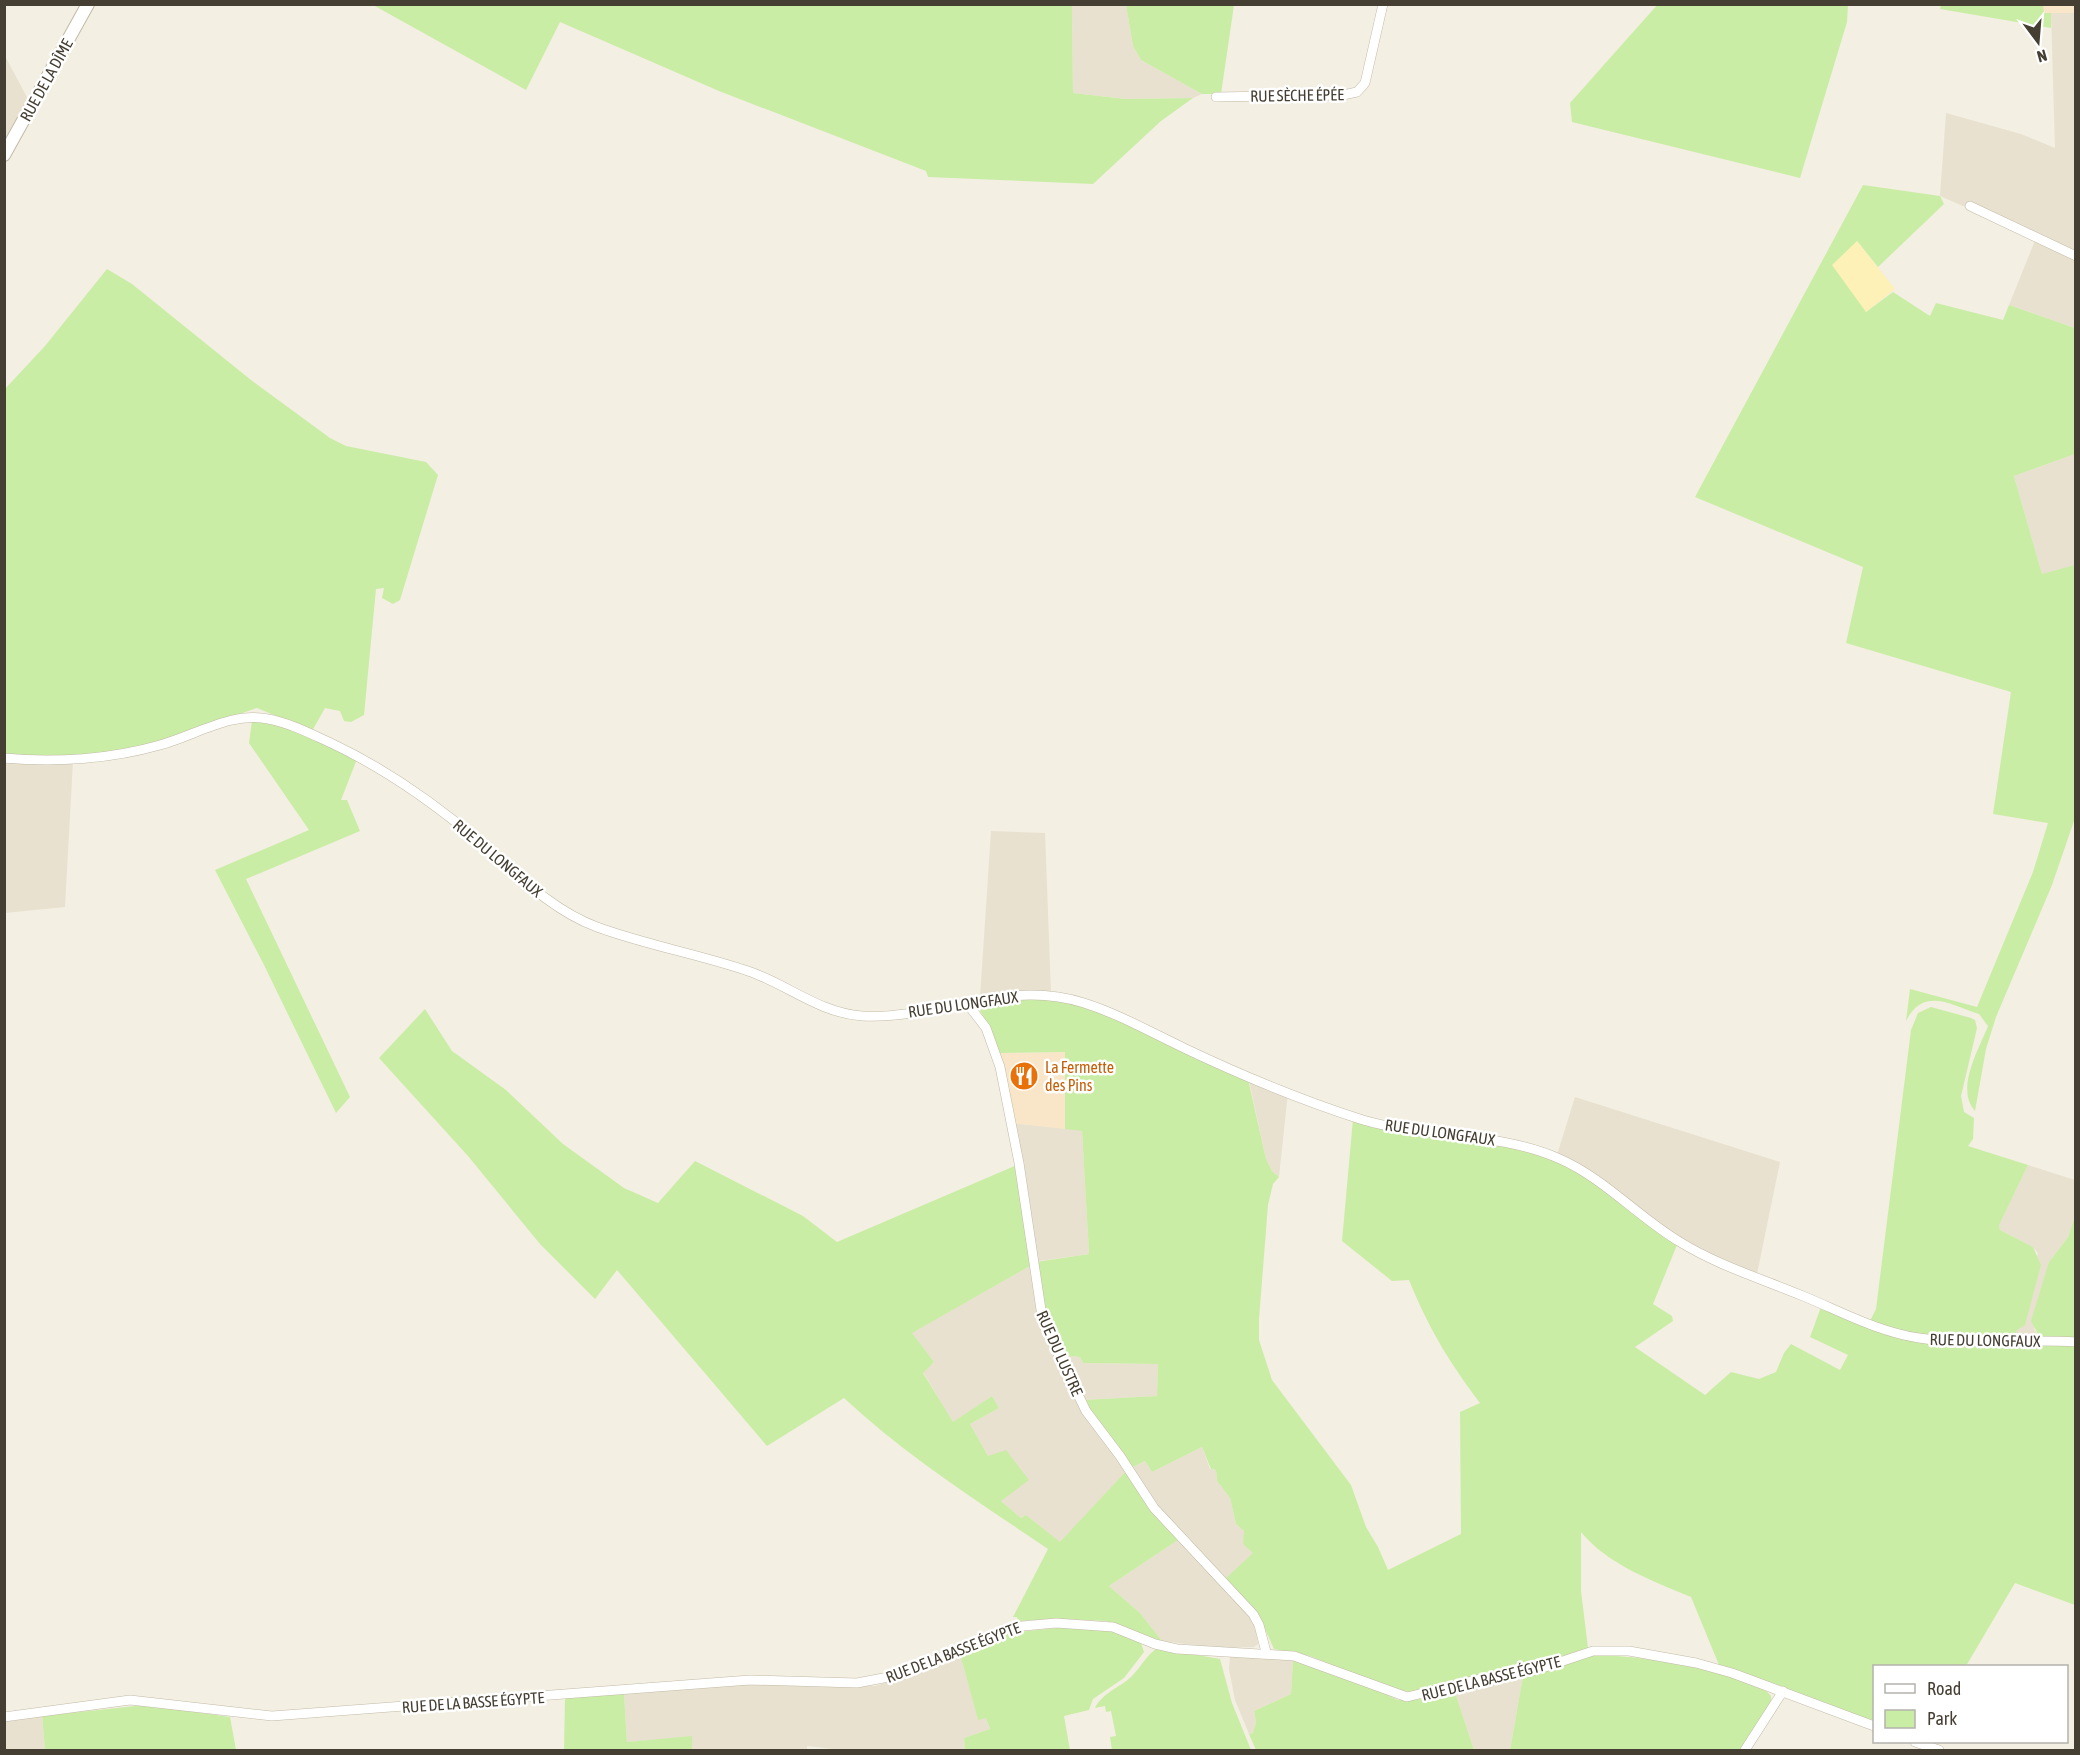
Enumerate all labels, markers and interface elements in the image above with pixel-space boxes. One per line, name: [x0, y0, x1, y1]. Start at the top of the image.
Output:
north arrow: [2008, 12, 2068, 72]
street label: RUE DE LA DÎME: [16, 36, 76, 124]
text: N: [2035, 46, 2049, 66]
street label: RUE SÈCHE ÉPÉE: [1250, 85, 1344, 105]
street label: RUE DU LONGFAUX: [450, 815, 547, 901]
street label: RUE DU LONGFAUX: [907, 987, 1020, 1021]
place label: La Fermette des Pins: [1045, 1058, 1114, 1094]
restaurant icon: La Fermette des Pins: [1008, 1060, 1040, 1092]
street label: RUE DU LONGFAUX: [1384, 1115, 1497, 1149]
street label: RUE DU LUSTRE: [1033, 1308, 1087, 1399]
street label: RUE DU LONGFAUX: [1929, 1330, 2041, 1350]
street label: RUE DE LA BASSE ÉGYPTE: [883, 1618, 1023, 1686]
street label: RUE DE LA BASSE ÉGYPTE: [1420, 1652, 1563, 1704]
legend: [1873, 1665, 2068, 1743]
text: Road: [1927, 1678, 1961, 1699]
street label: RUE DE LA BASSE ÉGYPTE: [401, 1688, 545, 1716]
text: Park: [1927, 1708, 1957, 1729]

